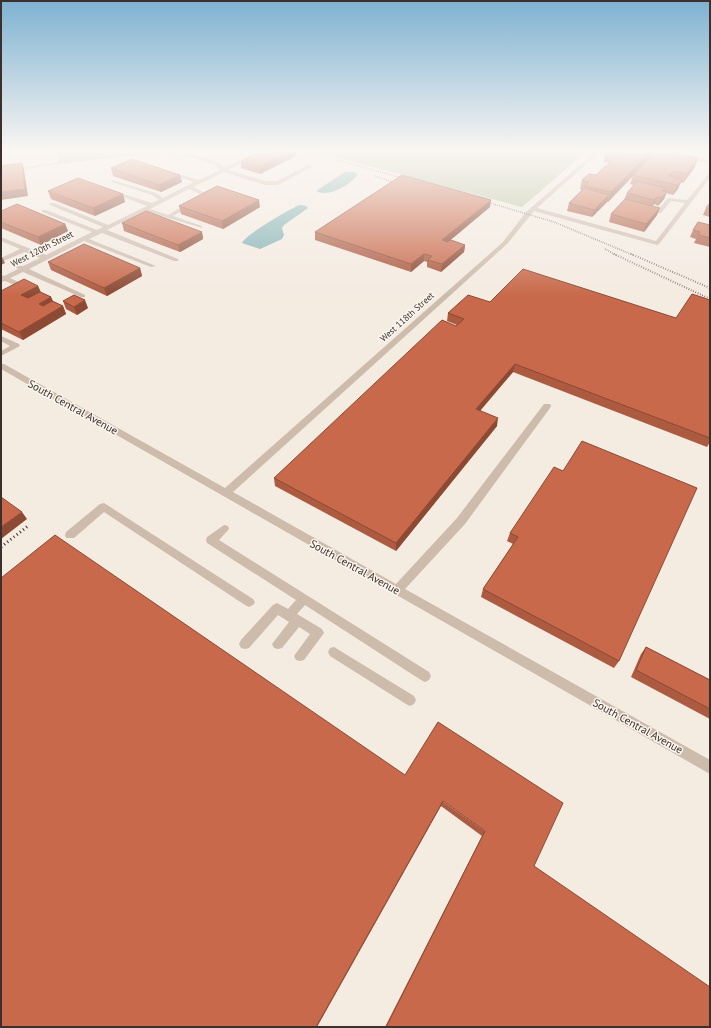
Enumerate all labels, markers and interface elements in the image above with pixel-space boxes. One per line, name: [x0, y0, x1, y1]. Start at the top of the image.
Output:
street label: West 120th Street: [9, 228, 75, 269]
street label: West 118th Street: [377, 289, 436, 344]
street label: South Central Avenue: [25, 376, 121, 438]
street label: South Central Avenue: [307, 536, 403, 598]
street label: South Central Avenue: [590, 695, 686, 757]

